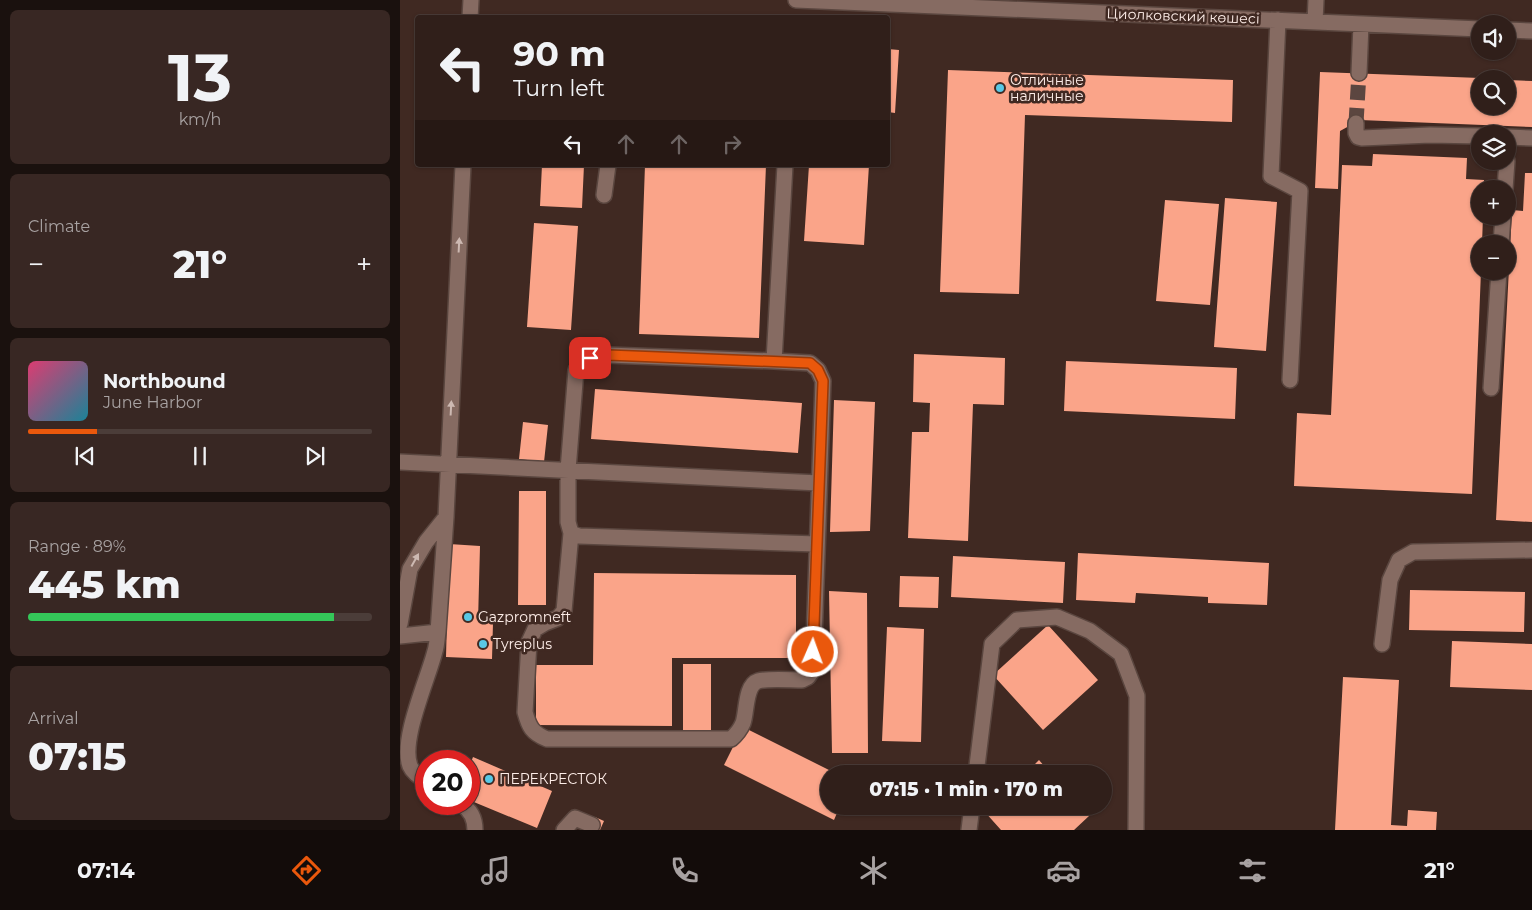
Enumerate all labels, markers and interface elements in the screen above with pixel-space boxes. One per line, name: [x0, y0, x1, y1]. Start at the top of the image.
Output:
street label: Циолковский көшесі: [1106, 4, 1260, 28]
map controls: [1471, 15, 1516, 280]
button: sound: [1471, 15, 1516, 60]
text: 90 m: [513, 32, 606, 75]
icon: left: [430, 35, 495, 100]
text: 13: [168, 38, 232, 117]
button: search: [1471, 70, 1516, 115]
place label: Отличные наличные: [1010, 71, 1084, 105]
text: Turn left: [513, 75, 605, 102]
marker: Отличные наличные: [994, 82, 1006, 94]
text: km/h: [179, 110, 221, 129]
button: layers: [1471, 125, 1516, 170]
icon: left: [559, 130, 587, 158]
icon: ahead: [612, 130, 640, 158]
icon: ahead: [665, 130, 693, 158]
icon: right: [718, 130, 746, 158]
button: +: [1471, 180, 1516, 225]
text: Climate: [28, 217, 90, 236]
button: −: [1471, 235, 1516, 280]
one-way arrow: [455, 237, 463, 253]
text: 21°: [173, 241, 227, 288]
text: −: [28, 247, 44, 281]
text: +: [356, 247, 372, 281]
pin: [569, 337, 611, 379]
icon: arrive: [576, 344, 604, 372]
text: Northbound: [103, 370, 226, 393]
text: June Harbor: [103, 393, 202, 412]
one-way arrow: [447, 399, 455, 415]
icon: previous: [71, 442, 99, 470]
icon: pause: [186, 442, 214, 470]
icon: next: [301, 442, 329, 470]
text: Range · 89%: [28, 537, 126, 556]
one-way arrow: [411, 553, 420, 566]
text: 445 km: [28, 561, 181, 608]
place label: Gazpromneft: [478, 608, 571, 626]
marker: Gazpromneft: [462, 611, 474, 623]
position arrow: [786, 625, 838, 677]
place label: Tyreplus: [493, 635, 552, 653]
marker: Tyreplus: [477, 638, 489, 650]
text: Arrival: [28, 709, 78, 728]
text: 07:15: [28, 733, 126, 780]
speed limit sign: 20: [415, 750, 480, 815]
place label: ПЕРЕКРЕСТОК: [499, 770, 607, 788]
marker: ПЕРЕКРЕСТОК: [483, 773, 495, 785]
text: 07:15 · 1 min · 170 m: [869, 778, 1063, 801]
icon: directions: [289, 853, 324, 888]
icon: music: [478, 853, 513, 888]
icon: phone: [667, 853, 702, 888]
icon: climate: [856, 853, 891, 888]
icon: car: [1046, 853, 1081, 888]
icon: filters: [1235, 853, 1270, 888]
text: 07:14: [77, 857, 135, 884]
text: 21°: [1424, 857, 1455, 884]

